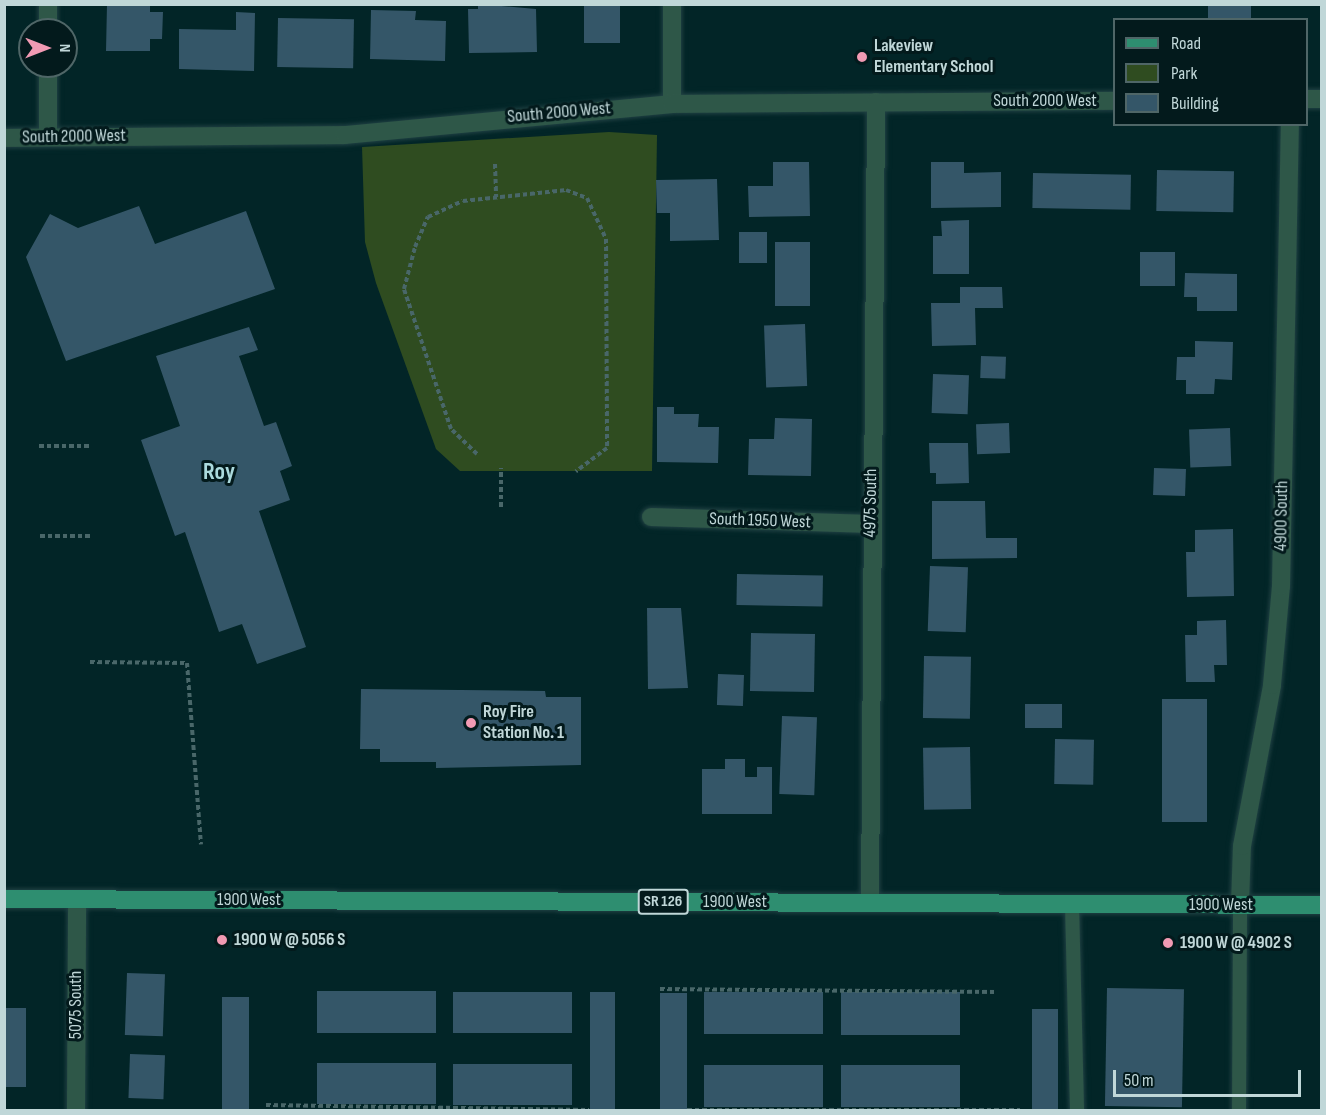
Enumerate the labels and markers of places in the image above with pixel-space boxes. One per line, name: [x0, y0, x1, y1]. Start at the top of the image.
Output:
place label: Lakeview Elementary School: [874, 36, 993, 78]
marker: Lakeview Elementary School: [855, 50, 869, 64]
place label: Roy Fire Station No. 1: [483, 702, 564, 744]
marker: Roy Fire Station No. 1: [464, 716, 478, 730]
place label: 1900 W @ 5056 S: [234, 929, 345, 951]
place label: 1900 W @ 4902 S: [1180, 932, 1292, 954]
marker: 1900 W @ 5056 S: [215, 933, 229, 947]
marker: 1900 W @ 4902 S: [1161, 936, 1175, 950]

